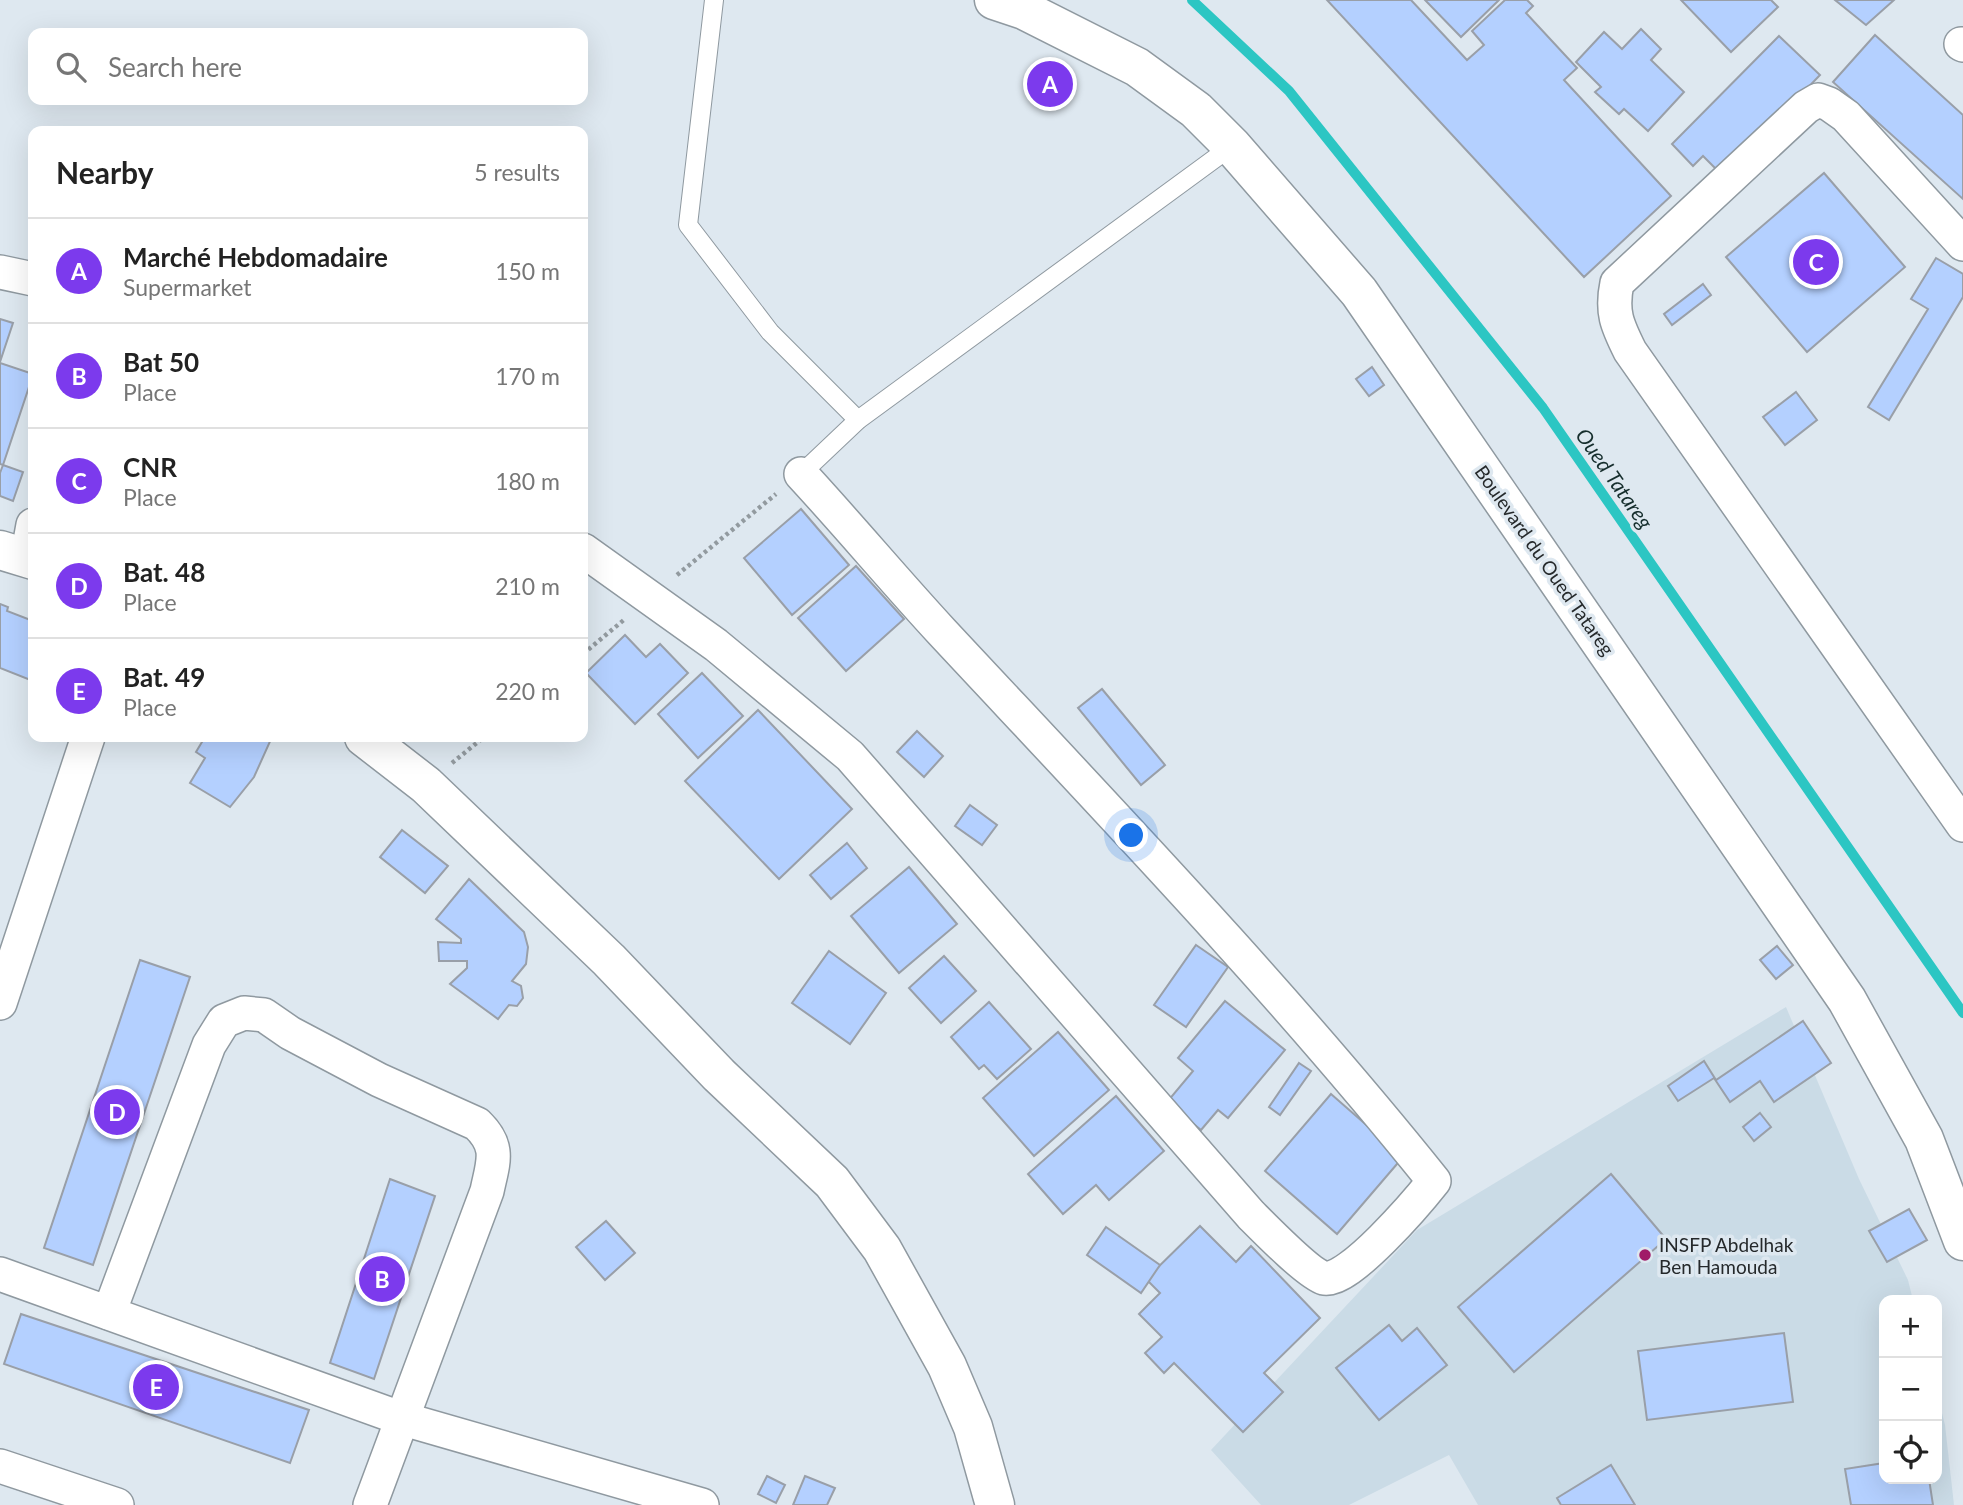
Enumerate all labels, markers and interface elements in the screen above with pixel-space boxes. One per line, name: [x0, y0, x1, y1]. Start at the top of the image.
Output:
search box: [28, 28, 588, 105]
icon: search: [52, 48, 90, 86]
text: Search here: [108, 51, 242, 83]
pin: A: [1027, 58, 1073, 110]
text: Nearby: [56, 154, 154, 190]
text: 5 results: [474, 158, 560, 186]
pin: C: [1793, 236, 1839, 288]
text: Marché Hebdomadaire: [123, 241, 388, 273]
text: A: [71, 257, 87, 285]
text: 150 m: [495, 257, 560, 285]
text: Supermarket: [123, 273, 252, 301]
text: Bat 50: [123, 346, 199, 378]
text: B: [71, 362, 87, 390]
text: 170 m: [495, 362, 560, 390]
text: Place: [123, 378, 177, 406]
water label: Oued Tatareg: [1571, 423, 1659, 534]
text: CNR: [123, 451, 177, 483]
street label: Boulevard du Oued Tatareg: [1471, 461, 1619, 660]
text: C: [71, 467, 87, 495]
text: 180 m: [495, 467, 560, 495]
text: Place: [123, 483, 177, 511]
text: Bat. 48: [123, 556, 205, 588]
text: D: [70, 572, 88, 600]
text: 210 m: [495, 572, 560, 600]
text: Place: [123, 588, 177, 616]
text: Bat. 49: [123, 661, 205, 693]
text: E: [72, 677, 86, 705]
text: 220 m: [495, 677, 560, 705]
text: Place: [123, 693, 177, 721]
your location: [1114, 818, 1148, 852]
pin: D: [94, 1086, 140, 1138]
place label: INSFP Abdelhak Ben Hamouda: [1659, 1233, 1794, 1278]
marker: INSFP Abdelhak Ben Hamouda: [1637, 1247, 1653, 1263]
pin: B: [359, 1253, 405, 1305]
map controls: [1879, 1295, 1942, 1484]
button: +: [1879, 1295, 1942, 1358]
button: −: [1879, 1358, 1942, 1421]
pin: E: [133, 1361, 179, 1413]
button: locate: [1879, 1421, 1942, 1484]

